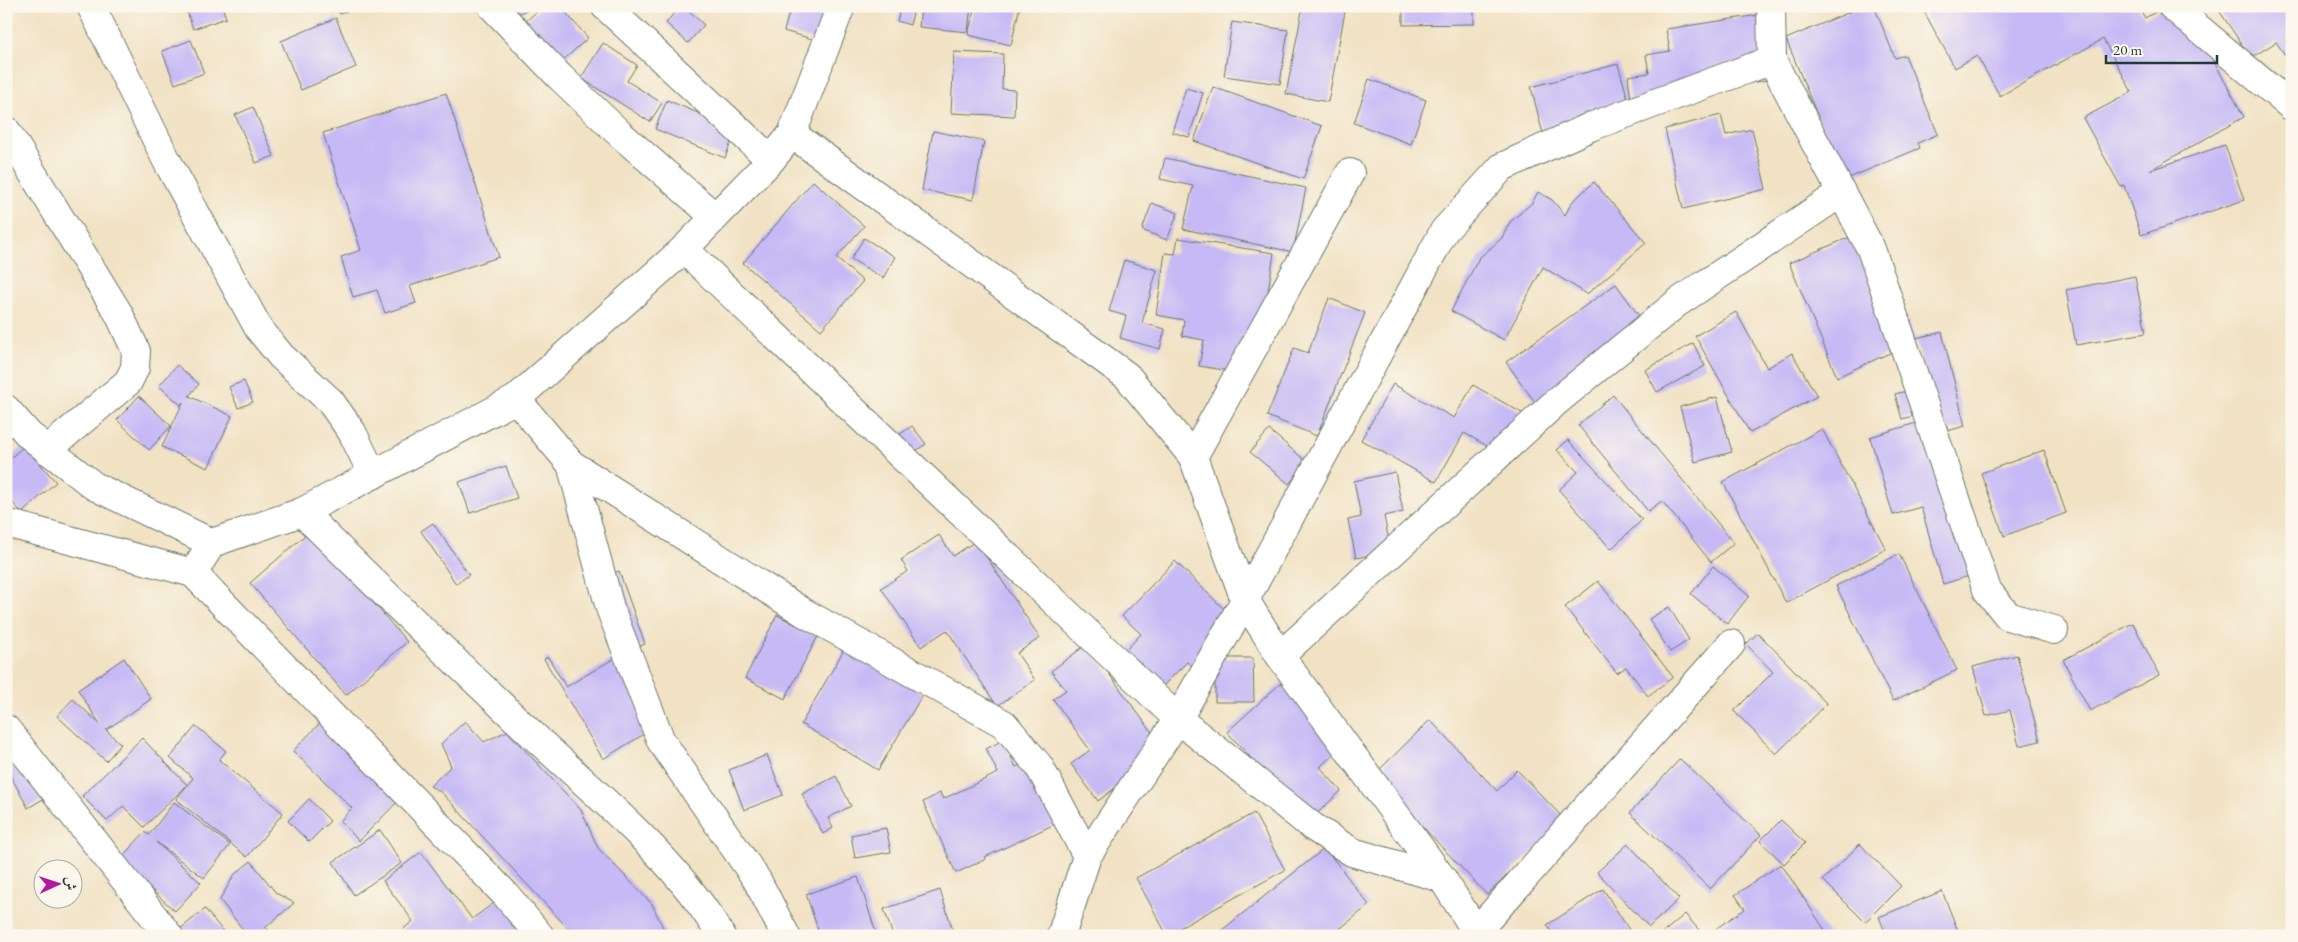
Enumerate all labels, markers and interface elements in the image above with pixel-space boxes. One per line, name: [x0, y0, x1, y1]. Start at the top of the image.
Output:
scale bar: [2106, 32, 2217, 64]
text: 20 m: [2113, 40, 2142, 59]
north arrow: [32, 860, 82, 910]
text: ش: [62, 876, 80, 891]

